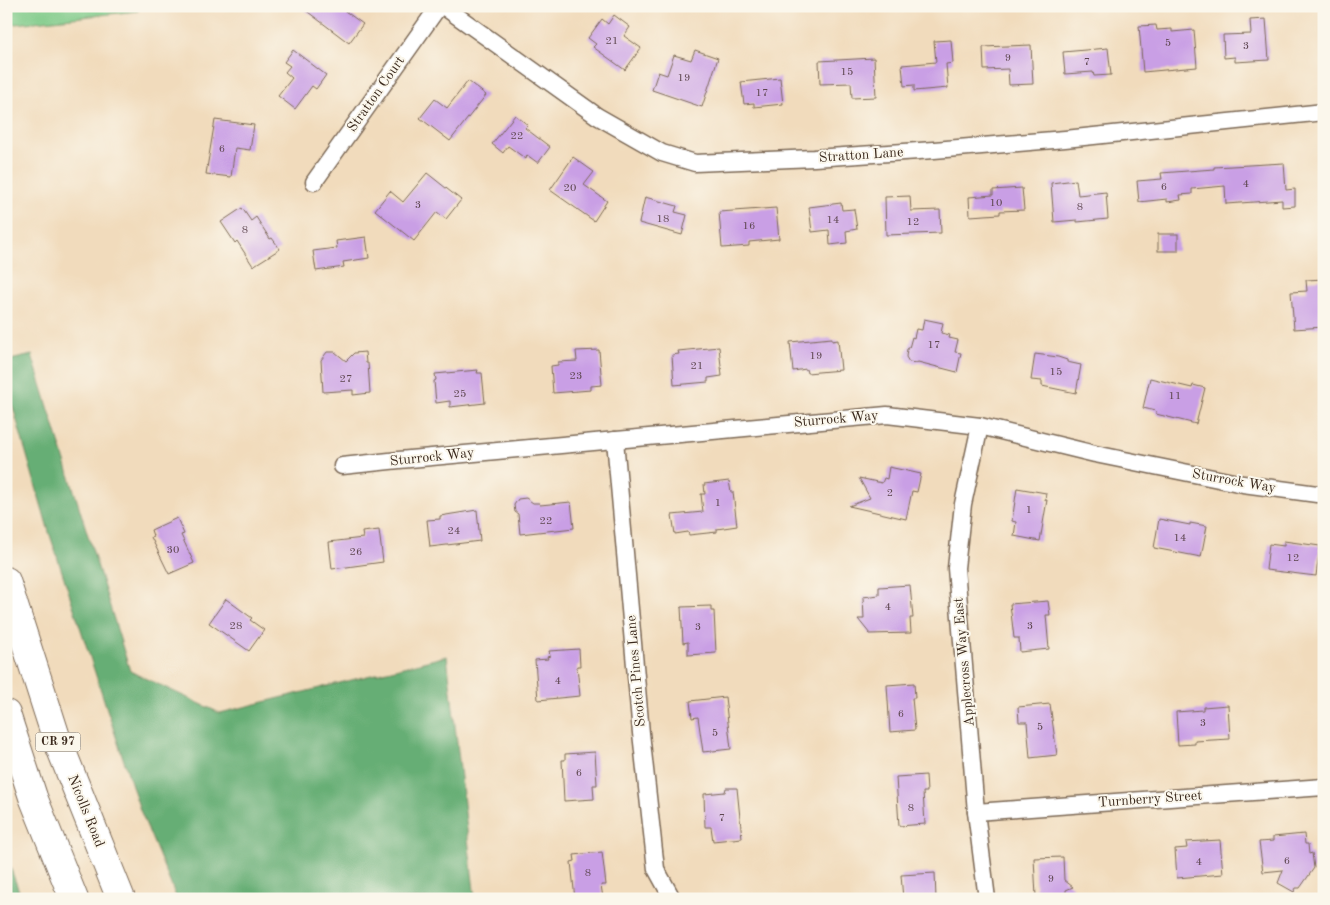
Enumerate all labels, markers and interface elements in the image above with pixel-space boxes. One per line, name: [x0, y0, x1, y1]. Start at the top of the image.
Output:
house number: 21: [606, 36, 618, 47]
house number: 5: [1165, 38, 1171, 49]
house number: 3: [1243, 41, 1249, 52]
street label: Stratton Court: [345, 53, 407, 134]
house number: 9: [1005, 53, 1011, 64]
house number: 7: [1084, 57, 1090, 68]
house number: 15: [841, 67, 853, 78]
house number: 19: [678, 73, 690, 84]
house number: 17: [756, 88, 768, 99]
house number: 22: [511, 131, 523, 142]
house number: 6: [219, 144, 225, 155]
street label: Stratton Lane: [818, 145, 904, 165]
house number: 4: [1243, 179, 1249, 190]
house number: 6: [1161, 182, 1167, 193]
house number: 20: [564, 183, 576, 194]
house number: 10: [990, 198, 1002, 209]
house number: 3: [415, 200, 421, 211]
house number: 8: [1077, 202, 1083, 213]
house number: 18: [657, 214, 669, 225]
house number: 14: [827, 215, 839, 226]
house number: 12: [907, 217, 919, 228]
house number: 16: [743, 221, 755, 232]
house number: 8: [242, 225, 248, 236]
house number: 17: [928, 340, 940, 351]
house number: 19: [810, 351, 822, 362]
house number: 21: [691, 361, 703, 372]
house number: 15: [1050, 367, 1062, 378]
house number: 23: [570, 371, 582, 382]
house number: 27: [340, 374, 352, 385]
house number: 25: [454, 389, 466, 400]
house number: 11: [1169, 391, 1181, 402]
street label: Sturrock Way: [793, 408, 879, 430]
street label: Sturrock Way: [389, 446, 475, 468]
street label: Sturrock Way: [1191, 467, 1278, 495]
house number: 2: [887, 488, 893, 499]
house number: 1: [715, 498, 721, 509]
house number: 1: [1026, 505, 1032, 516]
house number: 22: [540, 516, 552, 527]
house number: 24: [448, 526, 460, 537]
house number: 14: [1174, 533, 1186, 544]
house number: 30: [167, 545, 179, 556]
house number: 26: [350, 547, 362, 558]
house number: 12: [1287, 553, 1299, 564]
street label: Applecross Way East: [951, 597, 977, 727]
house number: 4: [885, 602, 891, 613]
street label: Scotch Pines Lane: [624, 615, 648, 727]
house number: 28: [230, 621, 242, 632]
house number: 3: [1027, 621, 1033, 632]
house number: 3: [695, 622, 701, 633]
house number: 4: [555, 676, 561, 687]
house number: 6: [898, 709, 904, 720]
house number: 3: [1200, 718, 1206, 729]
house number: 5: [1037, 722, 1043, 733]
house number: 5: [712, 728, 718, 739]
road number: CR 97: [36, 732, 80, 752]
house number: 6: [576, 768, 582, 779]
street label: Nicolls Road: [65, 773, 107, 849]
street label: Turnberry Street: [1097, 788, 1203, 810]
house number: 8: [908, 803, 914, 814]
house number: 7: [719, 813, 725, 824]
house number: 6: [1284, 856, 1290, 867]
house number: 4: [1196, 857, 1202, 868]
house number: 8: [585, 868, 591, 879]
house number: 9: [1048, 874, 1054, 885]

